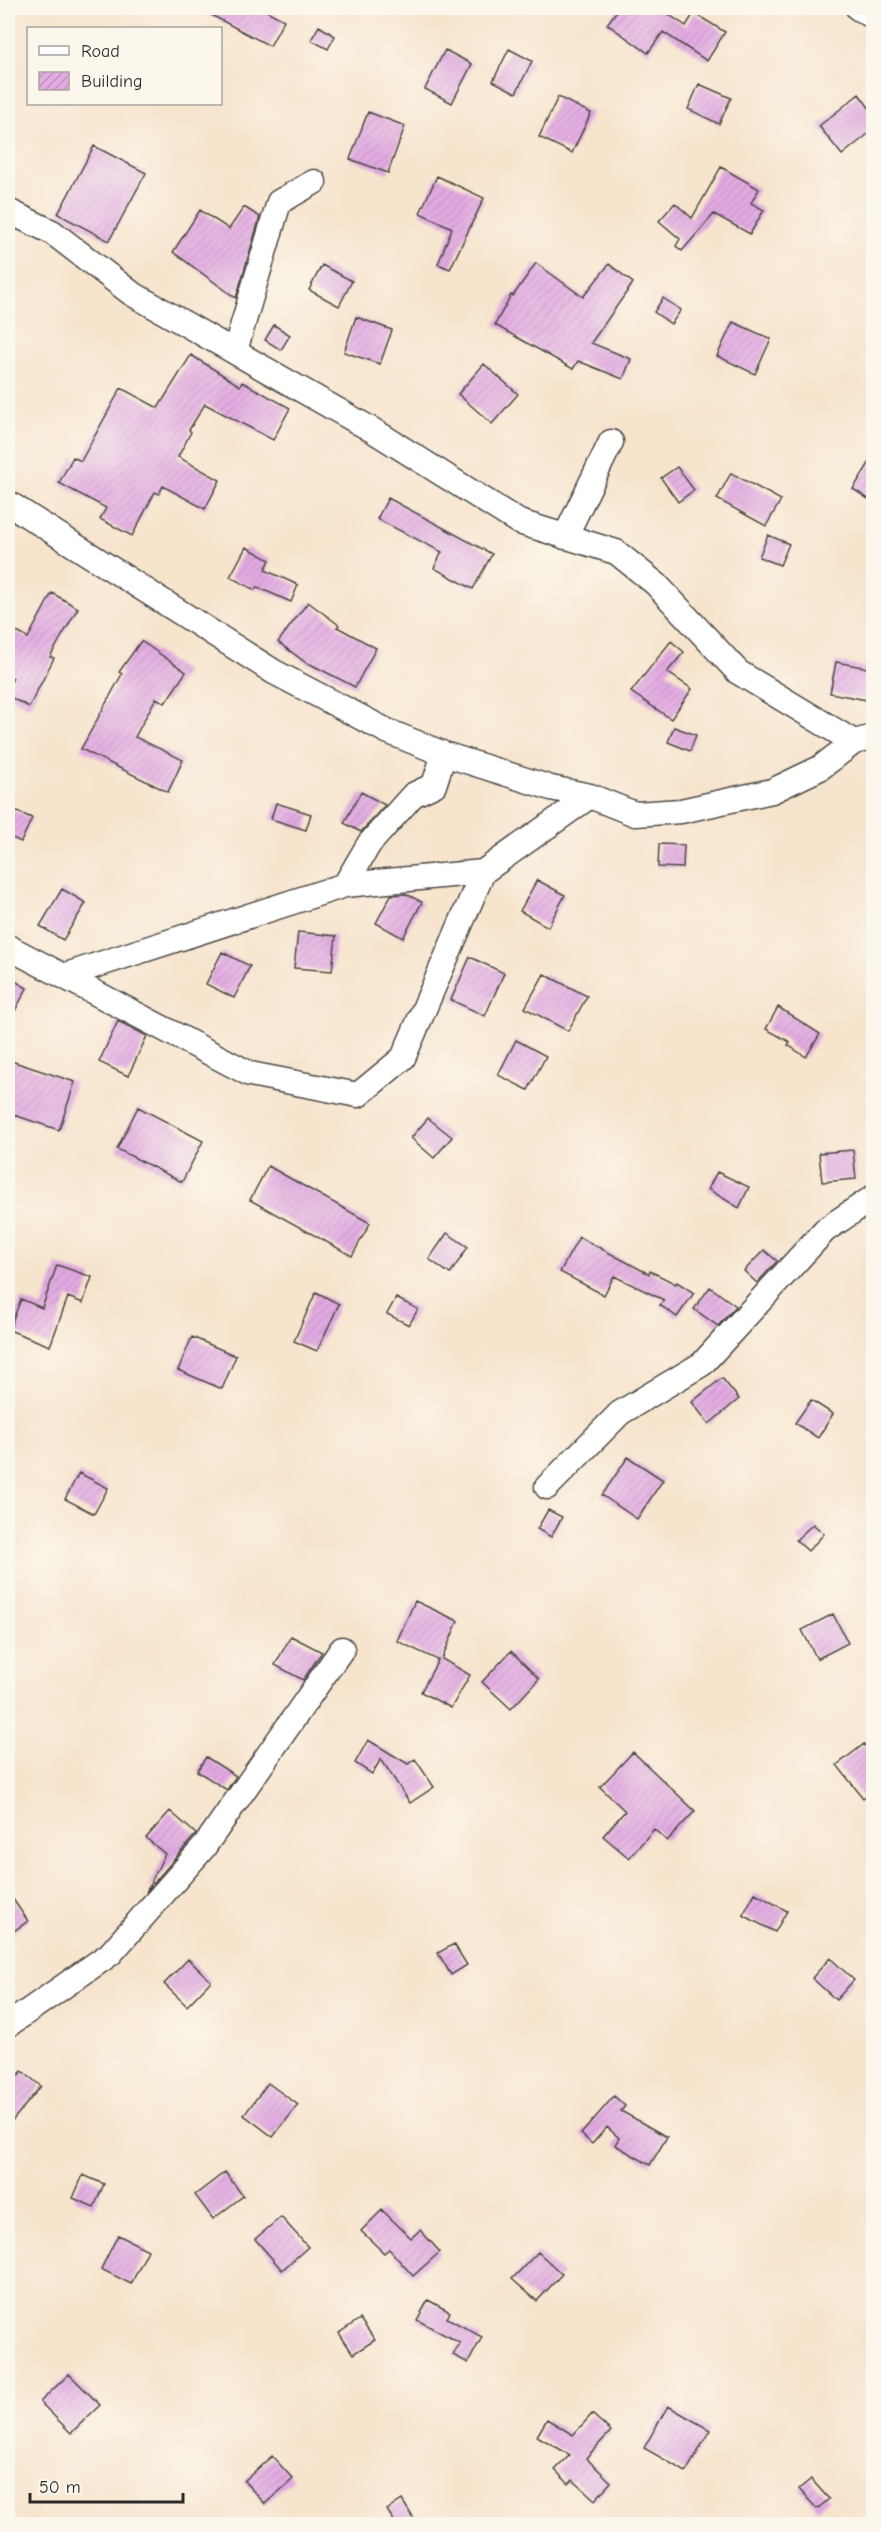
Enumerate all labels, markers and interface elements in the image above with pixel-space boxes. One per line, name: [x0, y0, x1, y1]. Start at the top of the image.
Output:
legend: [27, 27, 222, 105]
text: Road: [81, 41, 120, 62]
text: Building: [81, 71, 143, 92]
scale bar: [30, 2466, 183, 2504]
text: 50 m: [39, 2477, 81, 2498]

